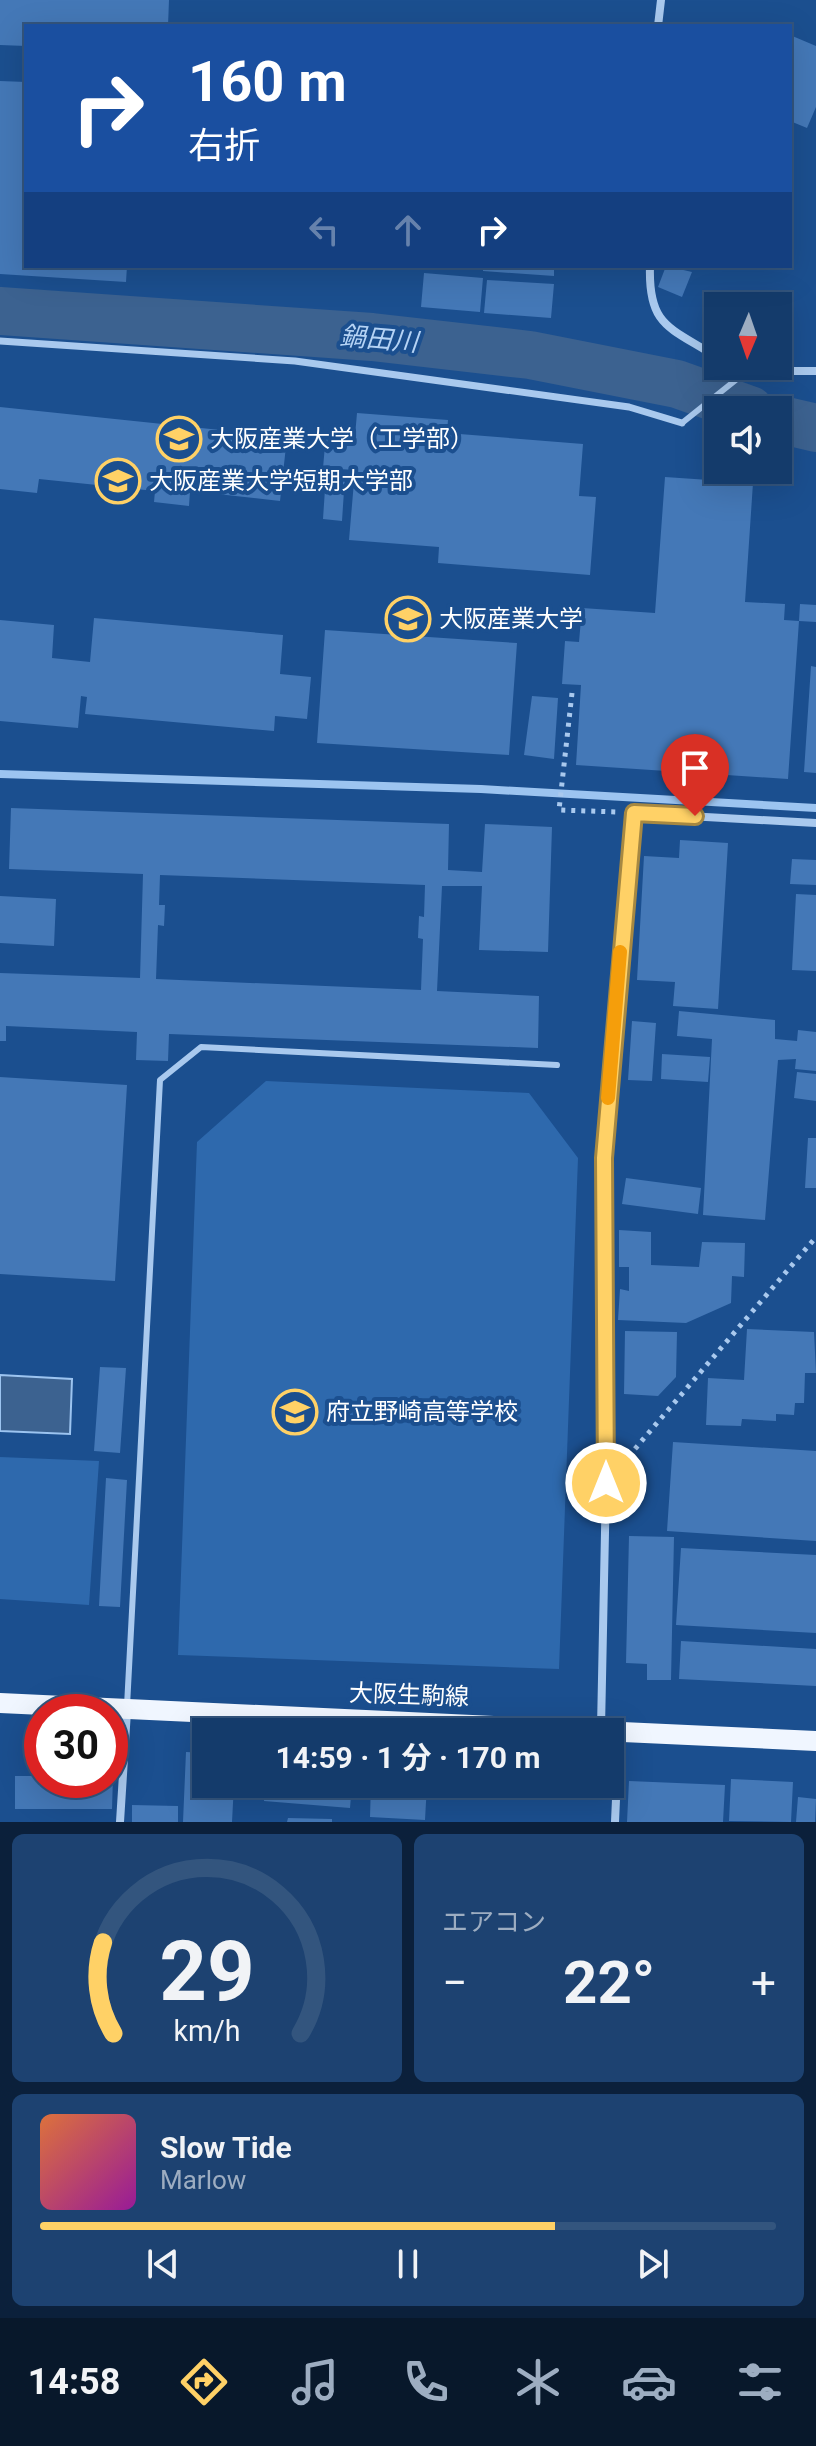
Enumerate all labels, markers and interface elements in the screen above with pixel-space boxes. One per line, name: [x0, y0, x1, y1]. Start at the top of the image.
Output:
text: 160 m: [188, 49, 347, 115]
icon: right: [56, 56, 160, 160]
text: 右折: [188, 125, 260, 167]
icon: left: [302, 208, 346, 252]
icon: ahead: [386, 208, 430, 252]
icon: right: [470, 208, 514, 252]
north arrow: [704, 292, 792, 380]
map controls: [704, 292, 792, 484]
water label: 鍋田川: [339, 321, 422, 358]
button: sound: [704, 396, 792, 484]
school or university icon: 大阪産業大学（工学部）: [155, 415, 203, 463]
place label: 大阪産業大学（工学部）: [210, 425, 474, 453]
school or university icon: 大阪産業大学短期大学部: [94, 457, 142, 505]
place label: 大阪産業大学短期大学部: [149, 467, 413, 495]
school or university icon: 大阪産業大学: [384, 595, 432, 643]
place label: 大阪産業大学: [439, 605, 583, 633]
pin: [661, 734, 729, 816]
icon: arrive: [673, 746, 717, 790]
school or university icon: 府立野崎高等学校: [271, 1388, 319, 1436]
place label: 府立野崎高等学校: [326, 1398, 518, 1426]
position arrow: [564, 1441, 648, 1525]
street label: 大阪生駒線: [349, 1679, 469, 1711]
speed limit sign: 30: [24, 1694, 128, 1798]
text: 14:59 · 1 分 · 170 m: [276, 1740, 540, 1775]
text: エアコン: [442, 1907, 546, 1937]
text: 29: [159, 1923, 255, 2020]
text: 22°: [563, 1947, 655, 2018]
text: −: [442, 1957, 467, 2009]
text: +: [751, 1957, 776, 2009]
text: km/h: [173, 2014, 241, 2048]
text: Slow Tide: [160, 2130, 292, 2165]
text: Marlow: [160, 2165, 246, 2195]
icon: previous: [141, 2242, 185, 2286]
icon: pause: [386, 2242, 430, 2286]
icon: next: [631, 2242, 675, 2286]
icon: directions: [176, 2354, 232, 2410]
icon: music: [287, 2354, 343, 2410]
icon: phone: [398, 2354, 454, 2410]
icon: climate: [510, 2354, 566, 2410]
icon: car: [621, 2354, 677, 2410]
icon: filters: [732, 2354, 788, 2410]
text: 14:58: [28, 2361, 120, 2403]

